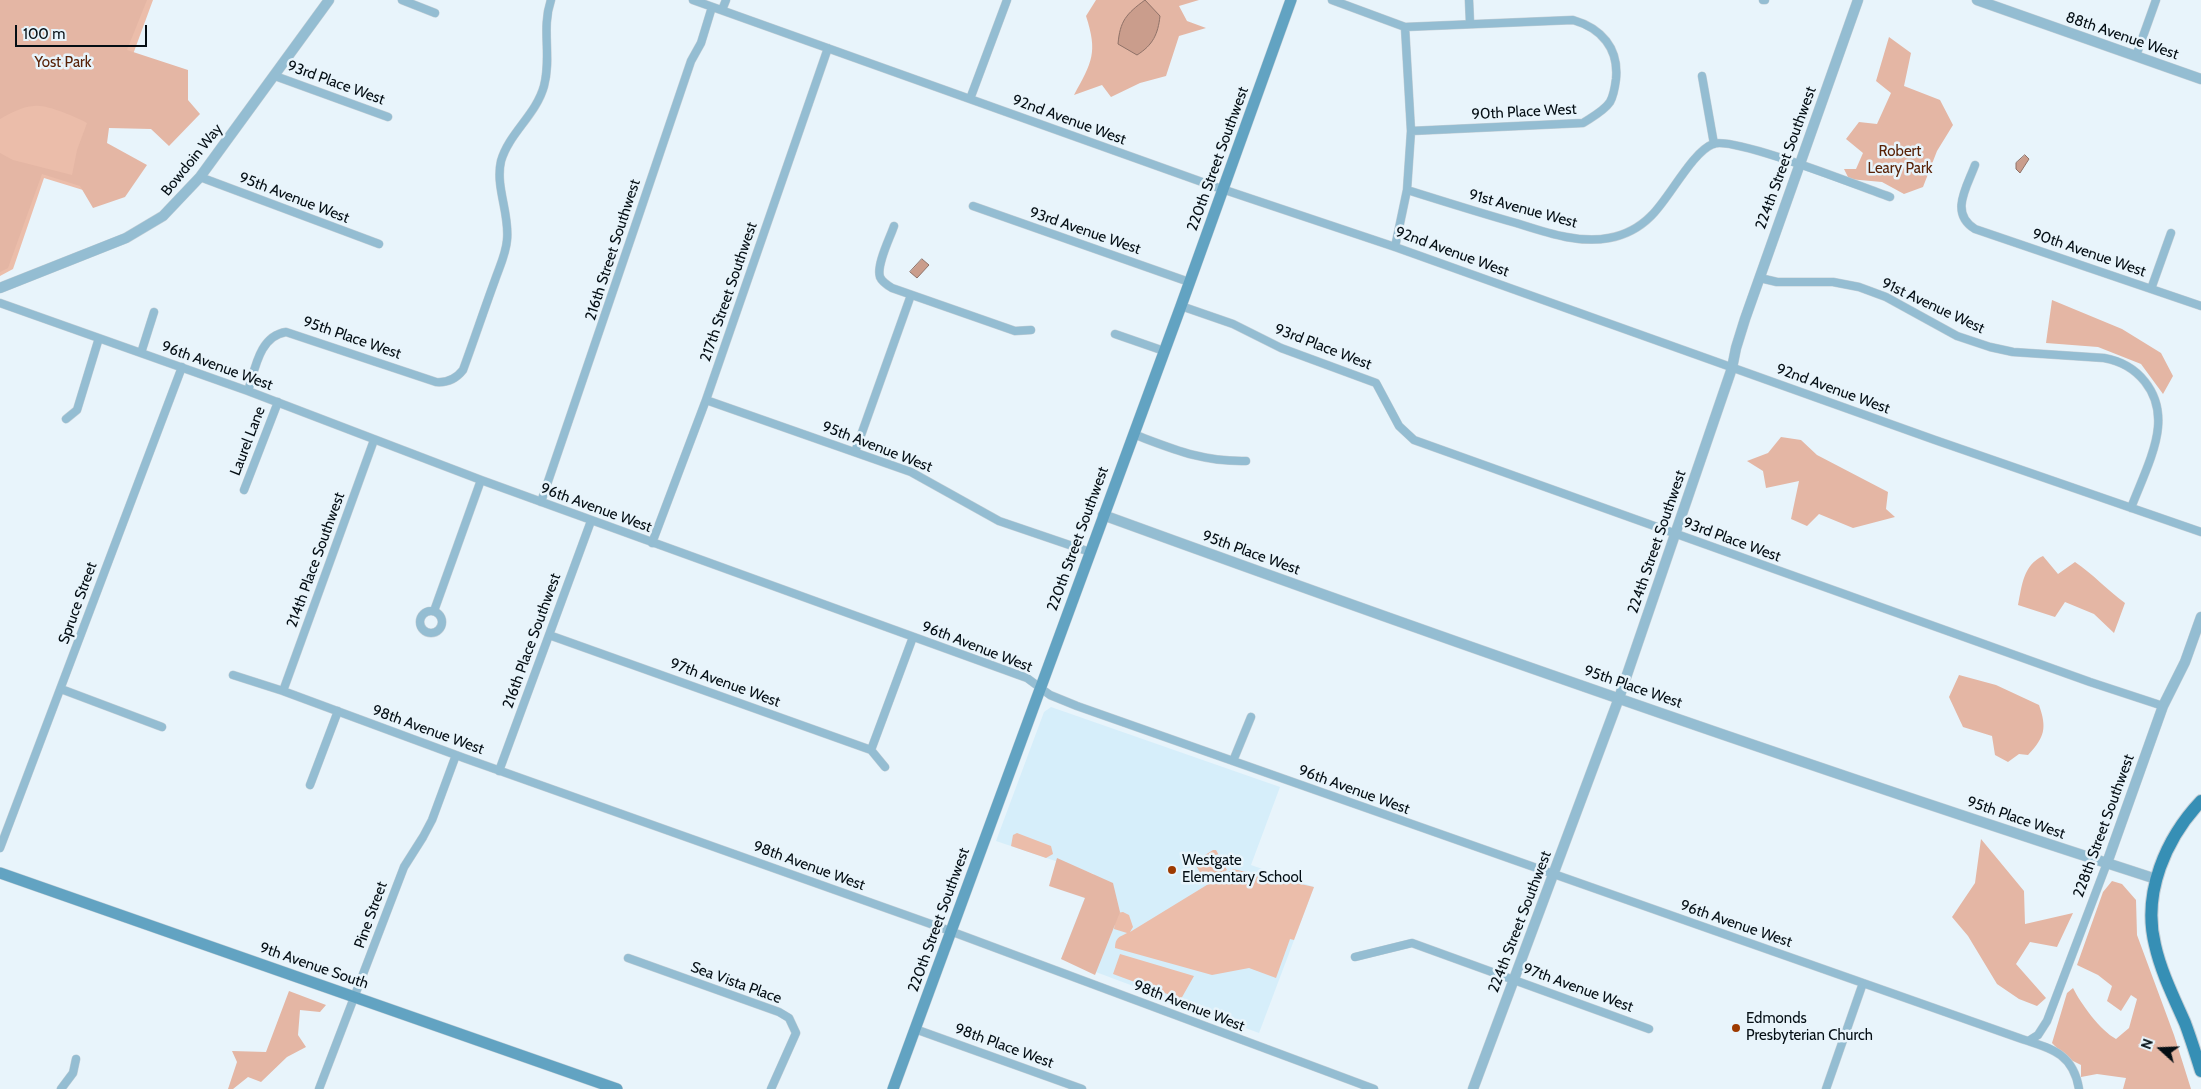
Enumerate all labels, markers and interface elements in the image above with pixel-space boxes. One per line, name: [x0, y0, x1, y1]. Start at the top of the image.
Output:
street label: 88th Avenue West: [2063, 8, 2181, 64]
scale bar: [18, 15, 150, 47]
text: 100 m: [23, 25, 65, 43]
park label: Yost Park: [34, 54, 92, 72]
street label: 93rd Place West: [285, 57, 387, 109]
street label: 220th Street Southwest: [1183, 84, 1253, 234]
street label: 224th Street Southwest: [1752, 84, 1820, 232]
street label: 92nd Avenue West: [1010, 91, 1128, 149]
street label: 90th Place West: [1471, 100, 1577, 124]
street label: Bowdoin Way: [157, 120, 227, 200]
park label: Robert Leary Park: [1868, 143, 1932, 178]
street label: 95th Avenue West: [236, 169, 352, 227]
street label: 216th Street Southwest: [582, 177, 644, 323]
street label: 91st Avenue West: [1467, 186, 1579, 232]
street label: 93rd Avenue West: [1027, 204, 1143, 258]
street label: 217th Street Southwest: [697, 220, 761, 364]
street label: 92nd Avenue West: [1393, 223, 1511, 281]
street label: 90th Avenue West: [2030, 225, 2148, 281]
street label: 91st Avenue West: [1879, 274, 1987, 338]
street label: 95th Place West: [300, 313, 404, 363]
street label: 93rd Place West: [1272, 320, 1374, 374]
street label: 96th Avenue West: [159, 338, 275, 394]
street label: 92nd Avenue West: [1774, 360, 1892, 418]
street label: Laurel Lane: [227, 404, 269, 478]
street label: 95th Avenue West: [819, 418, 935, 476]
street label: 220th Street Southwest: [1043, 464, 1113, 614]
street label: 224th Street Southwest: [1624, 468, 1690, 616]
street label: 96th Avenue West: [538, 480, 654, 536]
street label: 214th Place Southwest: [283, 490, 349, 630]
street label: 93rd Place West: [1681, 514, 1783, 566]
street label: 95th Place West: [1200, 527, 1302, 579]
street label: Spruce Street: [55, 560, 101, 646]
street label: 216th Place Southwest: [499, 571, 565, 711]
street label: 96th Avenue West: [919, 618, 1035, 676]
street label: 97th Avenue West: [667, 655, 783, 711]
street label: 95th Place West: [1581, 662, 1685, 712]
street label: 98th Avenue West: [370, 701, 486, 759]
street label: 228th Street Southwest: [2070, 752, 2138, 900]
street label: 96th Avenue West: [1296, 762, 1412, 818]
street label: 95th Place West: [1964, 793, 2068, 843]
street label: 98th Avenue West: [751, 837, 867, 895]
street label: 220th Street Southwest: [904, 845, 974, 995]
street label: 224th Street Southwest: [1485, 848, 1555, 996]
place label: Westgate Elementary School: [1182, 852, 1302, 887]
marker: Westgate Elementary School: [1166, 864, 1178, 876]
street label: Pine Street: [351, 879, 391, 951]
street label: 96th Avenue West: [1678, 896, 1794, 952]
street label: 9th Avenue South: [257, 939, 371, 993]
street label: Sea Vista Place: [688, 958, 784, 1008]
street label: 97th Avenue West: [1520, 960, 1636, 1016]
street label: 98th Avenue West: [1131, 977, 1247, 1035]
place label: Edmonds Presbyterian Church: [1746, 1010, 1873, 1045]
street label: 98th Place West: [952, 1020, 1056, 1072]
marker: Edmonds Presbyterian Church: [1730, 1022, 1742, 1034]
north arrow: [2136, 1024, 2186, 1074]
text: N: [2137, 1036, 2157, 1052]

